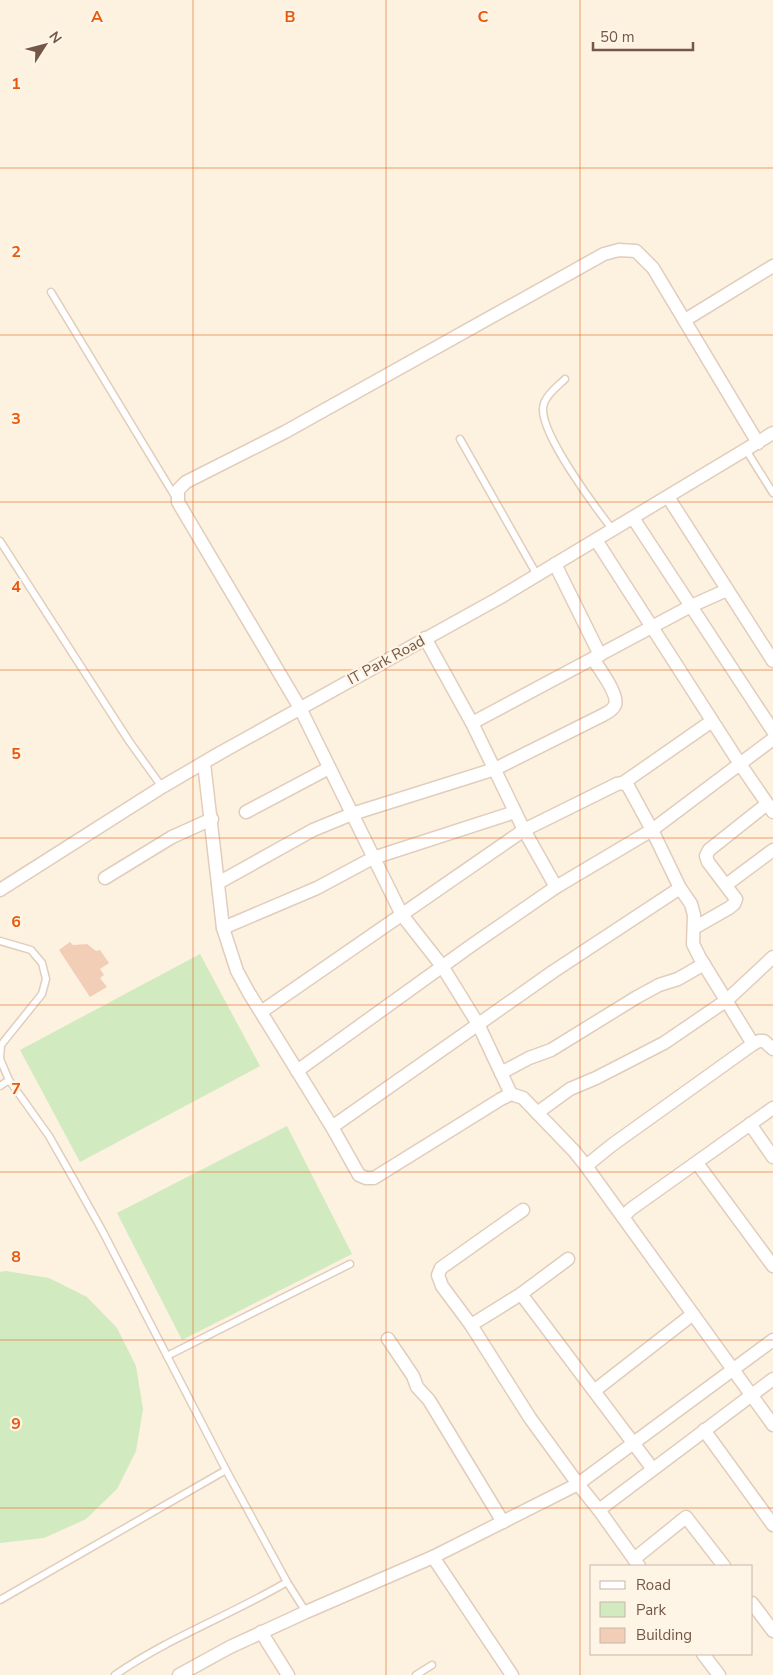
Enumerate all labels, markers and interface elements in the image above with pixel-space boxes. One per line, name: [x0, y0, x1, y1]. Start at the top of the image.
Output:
text: A: [91, 6, 103, 28]
text: B: [284, 6, 296, 28]
text: C: [478, 6, 489, 28]
north arrow: [20, 20, 70, 70]
scale bar: [593, 20, 693, 52]
text: 50 m: [600, 27, 635, 47]
text: N: [44, 28, 66, 47]
text: 1: [11, 73, 21, 95]
text: 2: [11, 241, 21, 263]
text: 3: [11, 408, 21, 430]
text: 4: [11, 576, 21, 598]
street label: IT Park Road: [344, 631, 428, 689]
text: 5: [11, 743, 21, 765]
text: 6: [11, 911, 21, 933]
text: 7: [11, 1078, 21, 1100]
text: 8: [11, 1246, 21, 1268]
text: 9: [11, 1413, 21, 1435]
legend: [590, 1565, 753, 1655]
text: Road: [636, 1575, 671, 1595]
text: Park: [636, 1600, 666, 1620]
text: Building: [636, 1625, 692, 1645]

